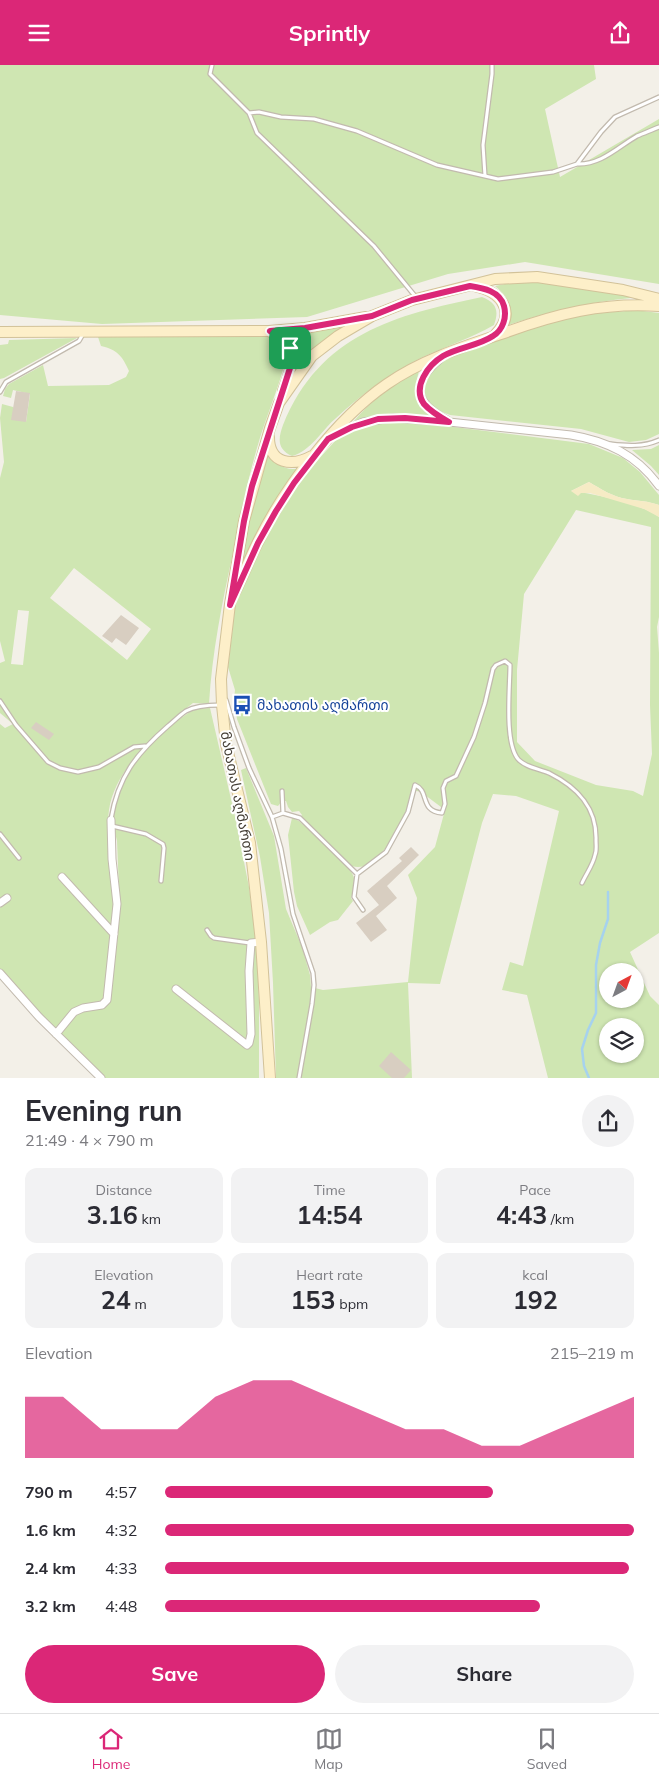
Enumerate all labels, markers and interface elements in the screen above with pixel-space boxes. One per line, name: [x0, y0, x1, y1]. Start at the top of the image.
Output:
icon: menu: [25, 19, 53, 47]
text: Sprintly: [289, 19, 370, 47]
icon: share: [606, 19, 634, 47]
pin: [269, 327, 311, 369]
icon: arrive: [276, 334, 304, 362]
bus stop icon: მახათის აღმართი: [231, 694, 253, 716]
place label: მახათის აღმართი: [257, 696, 389, 714]
street label: მახათას აღმართი: [217, 730, 259, 862]
north arrow: [599, 963, 644, 1007]
map controls: [599, 963, 644, 1063]
button: layers: [599, 1018, 644, 1063]
text: Evening run: [25, 1093, 182, 1128]
button: share: [582, 1095, 634, 1147]
text: 21:49 · 4 × 790 m: [25, 1130, 154, 1150]
text: Distance: [96, 1181, 152, 1199]
text: Time: [314, 1181, 345, 1199]
text: Pace: [519, 1181, 551, 1199]
text: 3.16: [87, 1199, 138, 1230]
text: 14:54: [296, 1199, 363, 1230]
text: 4:43: [496, 1199, 547, 1230]
text: km: [138, 1210, 161, 1228]
text: /km: [547, 1210, 574, 1228]
text: Elevation: [94, 1266, 153, 1284]
text: Heart rate: [296, 1266, 363, 1284]
text: kcal: [522, 1266, 548, 1284]
text: 24: [101, 1284, 131, 1315]
text: 153: [291, 1284, 336, 1315]
text: 192: [513, 1284, 558, 1315]
text: m: [131, 1295, 147, 1313]
text: bpm: [336, 1295, 368, 1313]
text: Elevation: [25, 1343, 93, 1363]
text: 215–219 m: [550, 1343, 634, 1363]
text: 790 m: [25, 1482, 73, 1502]
text: 4:57: [105, 1482, 137, 1502]
text: 1.6 km: [25, 1520, 76, 1540]
text: 4:32: [105, 1520, 137, 1540]
text: 2.4 km: [25, 1558, 76, 1578]
text: 4:33: [105, 1558, 137, 1578]
text: 3.2 km: [25, 1596, 76, 1616]
text: 4:48: [105, 1596, 137, 1616]
button: Save: [25, 1645, 325, 1703]
button: Share: [335, 1645, 634, 1703]
tab: Home: [92, 1725, 130, 1773]
tab: Map: [314, 1725, 343, 1773]
tab: Saved: [527, 1725, 567, 1773]

